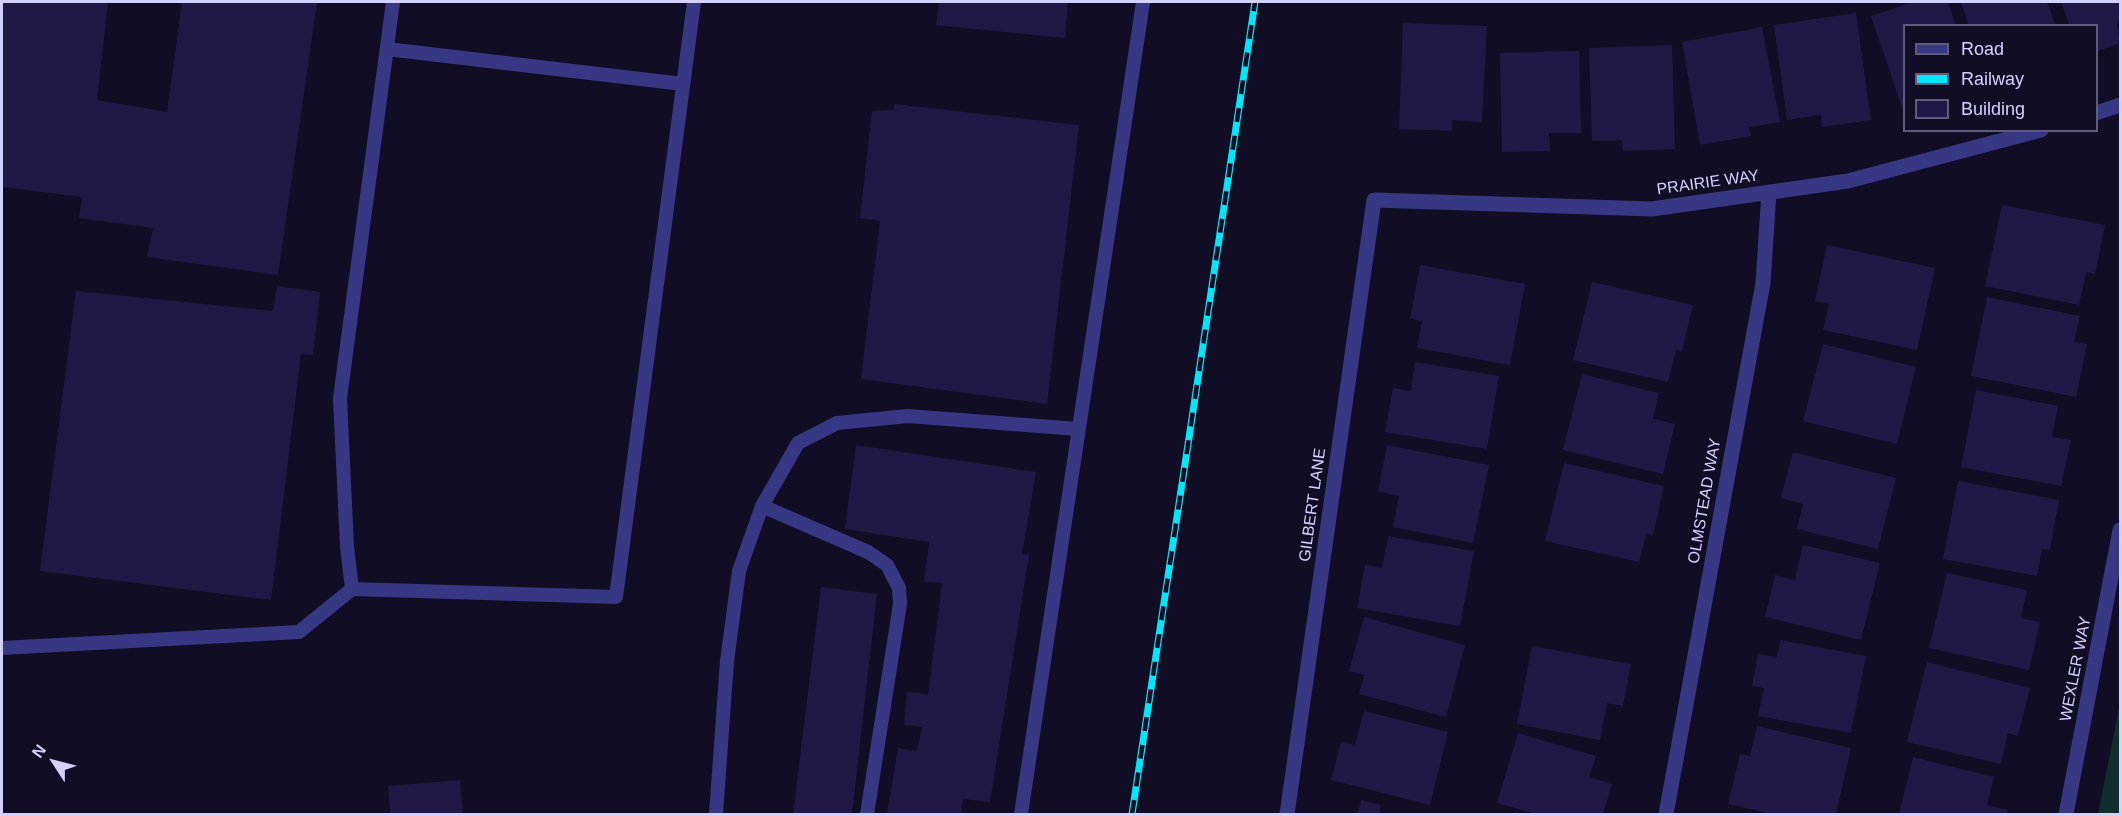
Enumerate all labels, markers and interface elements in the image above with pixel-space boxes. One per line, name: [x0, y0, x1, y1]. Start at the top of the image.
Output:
legend: [1903, 24, 2098, 132]
text: Road: [1961, 39, 2004, 59]
text: Railway: [1961, 69, 2024, 89]
text: Building: [1961, 99, 2025, 119]
street label: PRAIRIE WAY: [1656, 166, 1760, 200]
street label: OLMSTEAD WAY: [1685, 437, 1725, 565]
street label: GILBERT LANE: [1296, 447, 1330, 563]
street label: WEXLER WAY: [2056, 615, 2096, 723]
north arrow: [24, 732, 84, 792]
text: N: [29, 741, 49, 761]

